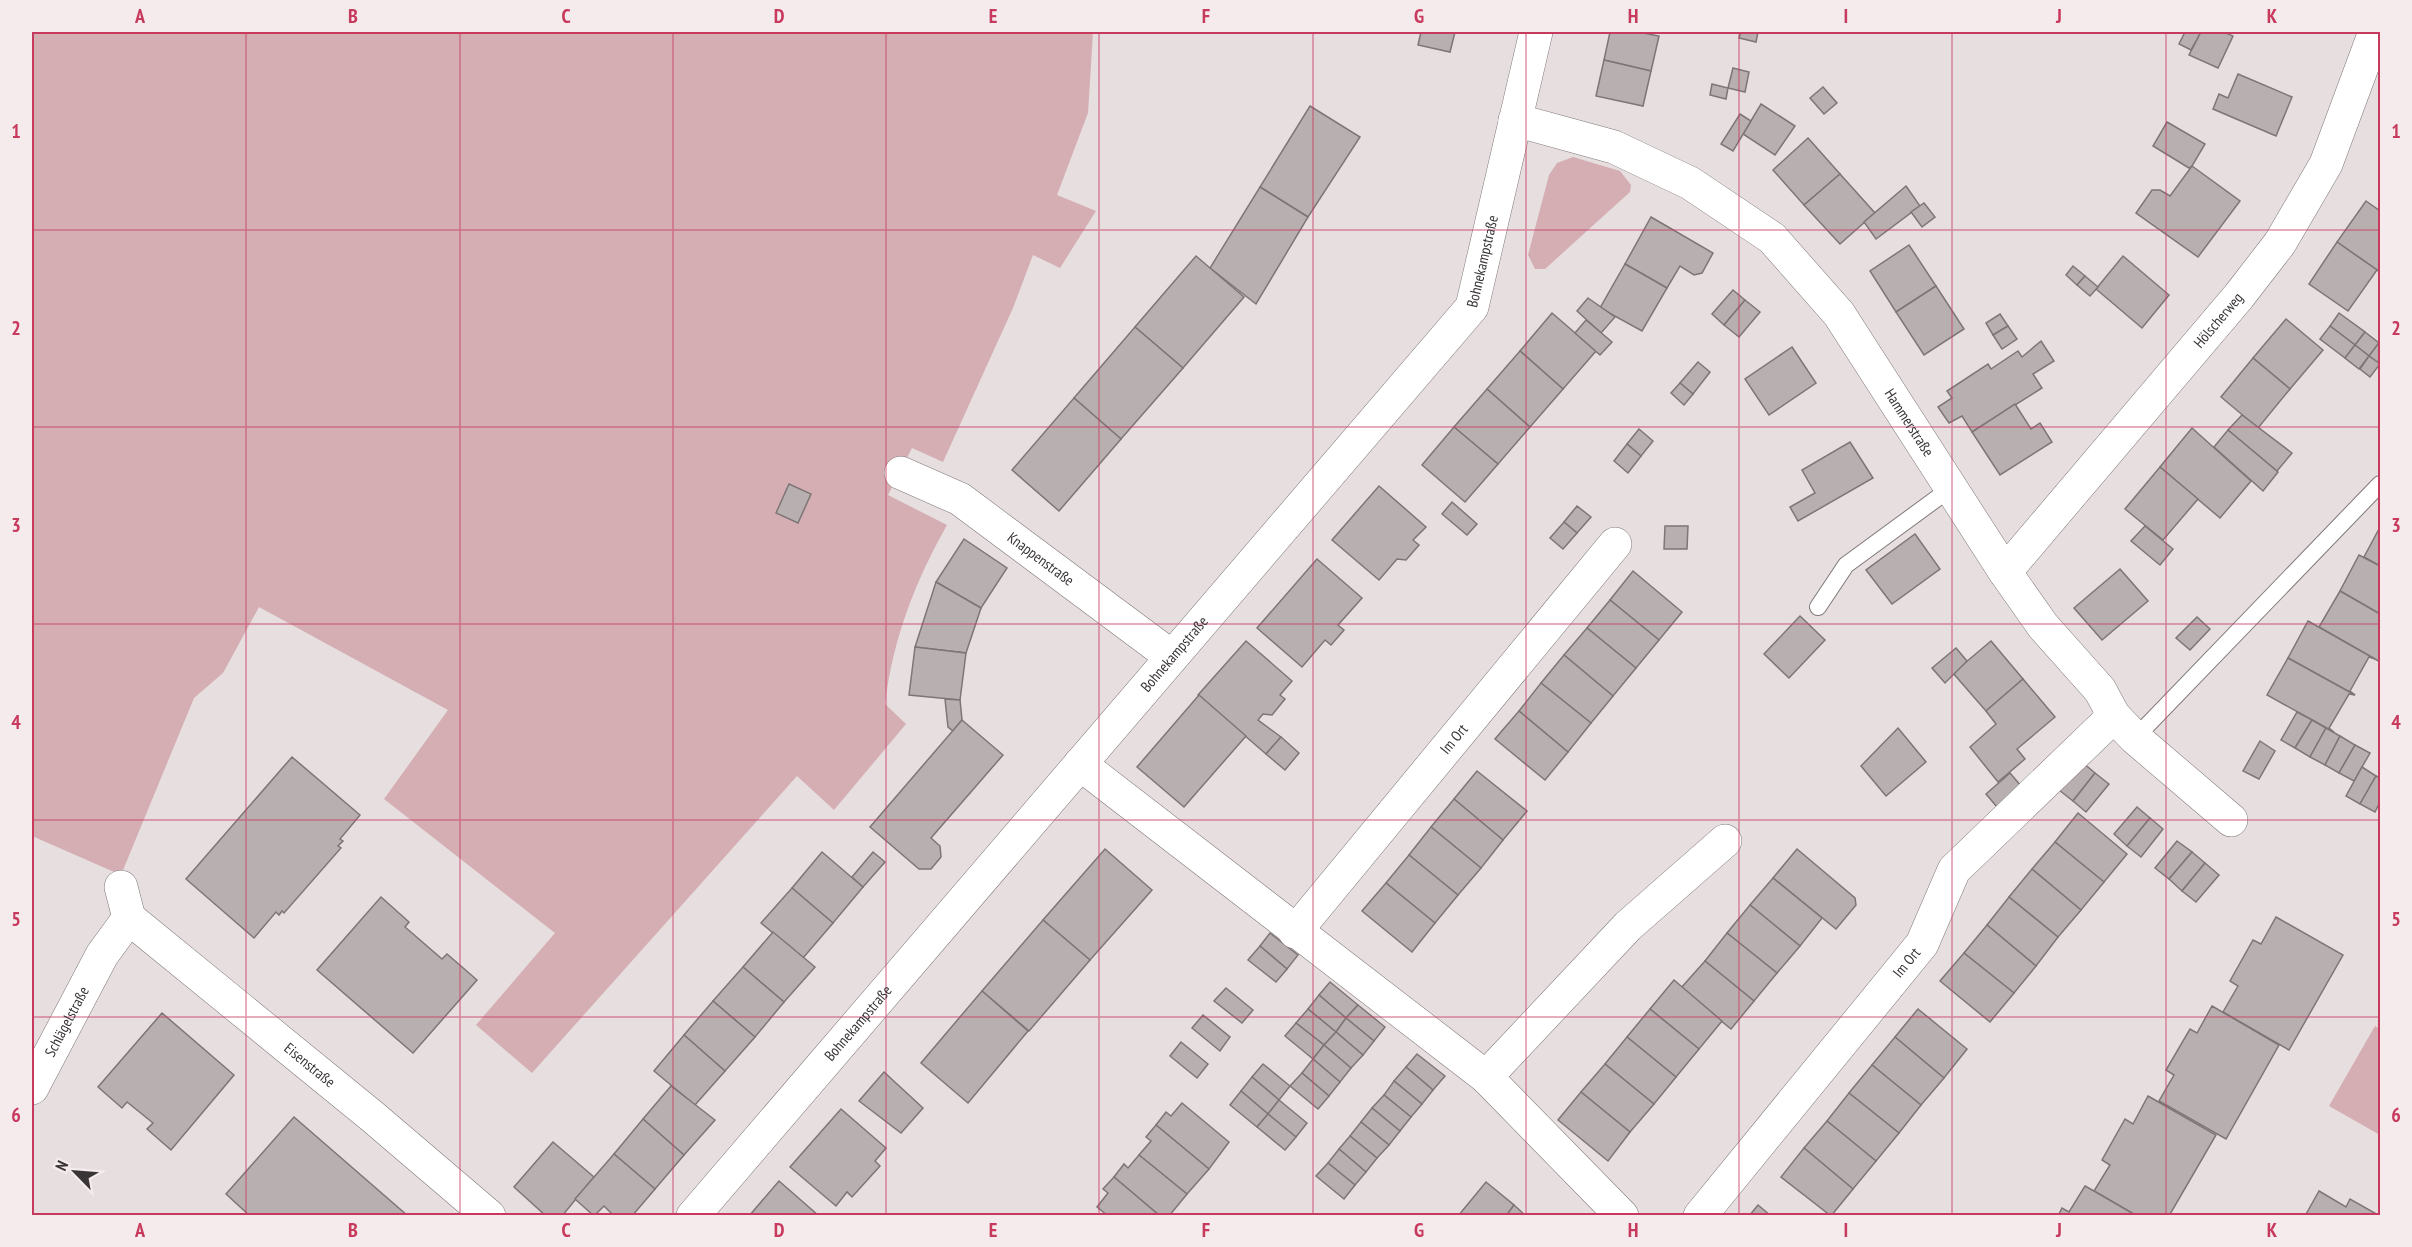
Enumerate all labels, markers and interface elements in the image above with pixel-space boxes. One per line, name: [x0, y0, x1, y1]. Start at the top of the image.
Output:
text: A: [134, 3, 146, 29]
text: B: [348, 3, 358, 29]
text: C: [561, 3, 571, 29]
text: D: [774, 3, 785, 29]
text: E: [989, 3, 997, 29]
text: F: [1202, 3, 1210, 29]
text: G: [1414, 3, 1424, 29]
text: H: [1628, 3, 1638, 29]
text: I: [1844, 3, 1848, 29]
text: J: [2055, 3, 2062, 29]
text: K: [2267, 3, 2278, 29]
text: 1: [11, 118, 21, 144]
text: 1: [2391, 118, 2401, 144]
street label: Bohnekampstraße: [1462, 213, 1502, 309]
street label: Hölscherweg: [2189, 288, 2247, 352]
text: 2: [11, 315, 21, 341]
text: 2: [2391, 315, 2401, 341]
street label: Hammerstraße: [1881, 385, 1938, 460]
text: 3: [11, 512, 21, 538]
text: 3: [2391, 512, 2401, 538]
street label: Knappenstraße: [1004, 528, 1078, 590]
street label: Bohnekampstraße: [1136, 612, 1212, 696]
text: 4: [11, 709, 21, 735]
text: 4: [2391, 709, 2401, 735]
street label: Im Ort: [1436, 720, 1472, 758]
text: 5: [11, 906, 21, 932]
text: 5: [2391, 906, 2401, 932]
street label: Im Ort: [1888, 943, 1924, 981]
street label: Bohnekampstraße: [820, 981, 896, 1065]
street label: Schlägelstraße: [40, 983, 93, 1060]
street label: Eisenstraße: [280, 1038, 339, 1091]
text: 6: [11, 1102, 21, 1128]
text: 6: [2391, 1102, 2401, 1128]
north arrow: [45, 1142, 105, 1202]
text: N: [51, 1158, 72, 1174]
text: A: [134, 1217, 146, 1243]
text: B: [348, 1217, 358, 1243]
text: C: [561, 1217, 571, 1243]
text: D: [774, 1217, 785, 1243]
text: E: [989, 1217, 997, 1243]
text: F: [1202, 1217, 1210, 1243]
text: G: [1414, 1217, 1424, 1243]
text: H: [1628, 1217, 1638, 1243]
text: I: [1844, 1217, 1848, 1243]
text: J: [2055, 1217, 2062, 1243]
text: K: [2267, 1217, 2278, 1243]

